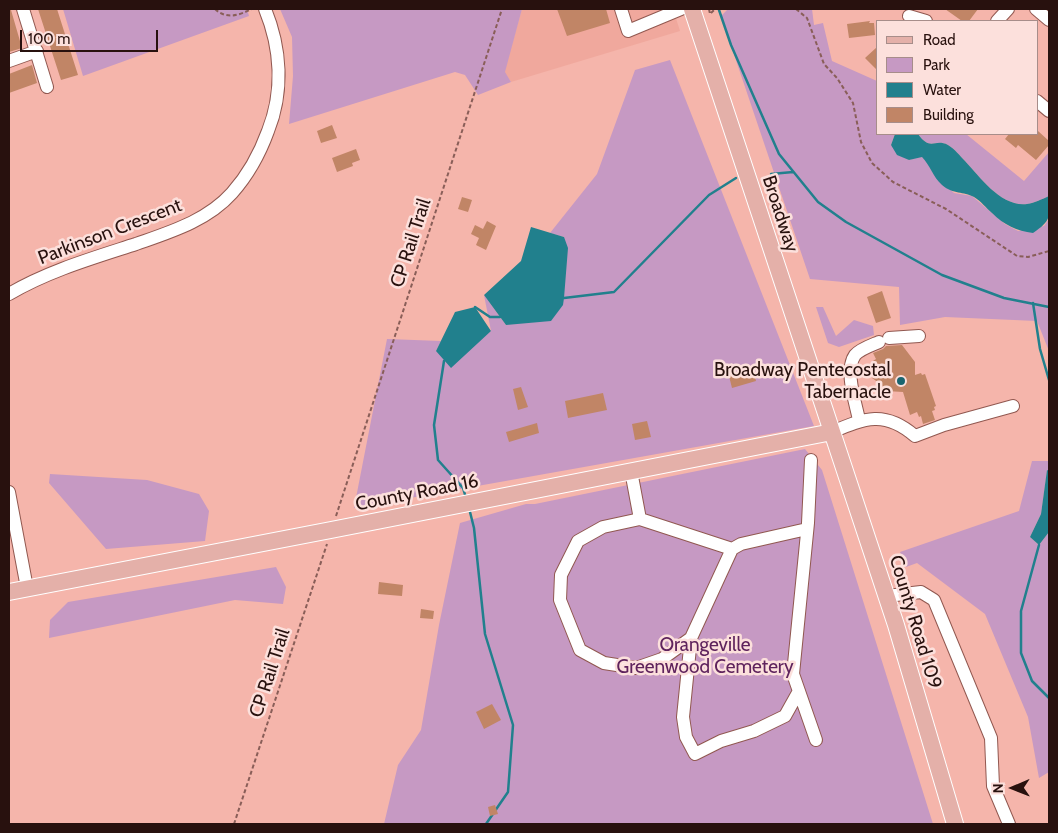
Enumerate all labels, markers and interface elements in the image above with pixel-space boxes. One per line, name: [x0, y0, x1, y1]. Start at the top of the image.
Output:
scale bar: [22, 20, 160, 52]
legend: [876, 20, 1038, 135]
text: 100 m: [28, 30, 70, 48]
text: Road: [923, 31, 956, 49]
text: Park: [923, 56, 950, 74]
text: Water: [923, 81, 961, 99]
text: Building: [923, 106, 974, 124]
street label: Broadway: [757, 173, 803, 255]
street label: Parkinson Crescent: [35, 194, 185, 270]
street label: CP Rail Trail: [386, 196, 436, 290]
place label: Broadway Pentecostal Tabernacle: [714, 359, 891, 403]
marker: Broadway Pentecostal Tabernacle: [895, 375, 907, 387]
street label: County Road 16: [353, 470, 481, 516]
street label: County Road 109: [884, 553, 946, 691]
street label: CP Rail Trail: [245, 626, 295, 720]
park label: Orangeville Greenwood Cemetery: [617, 634, 793, 678]
north arrow: [988, 763, 1038, 813]
text: N: [989, 783, 1007, 793]

